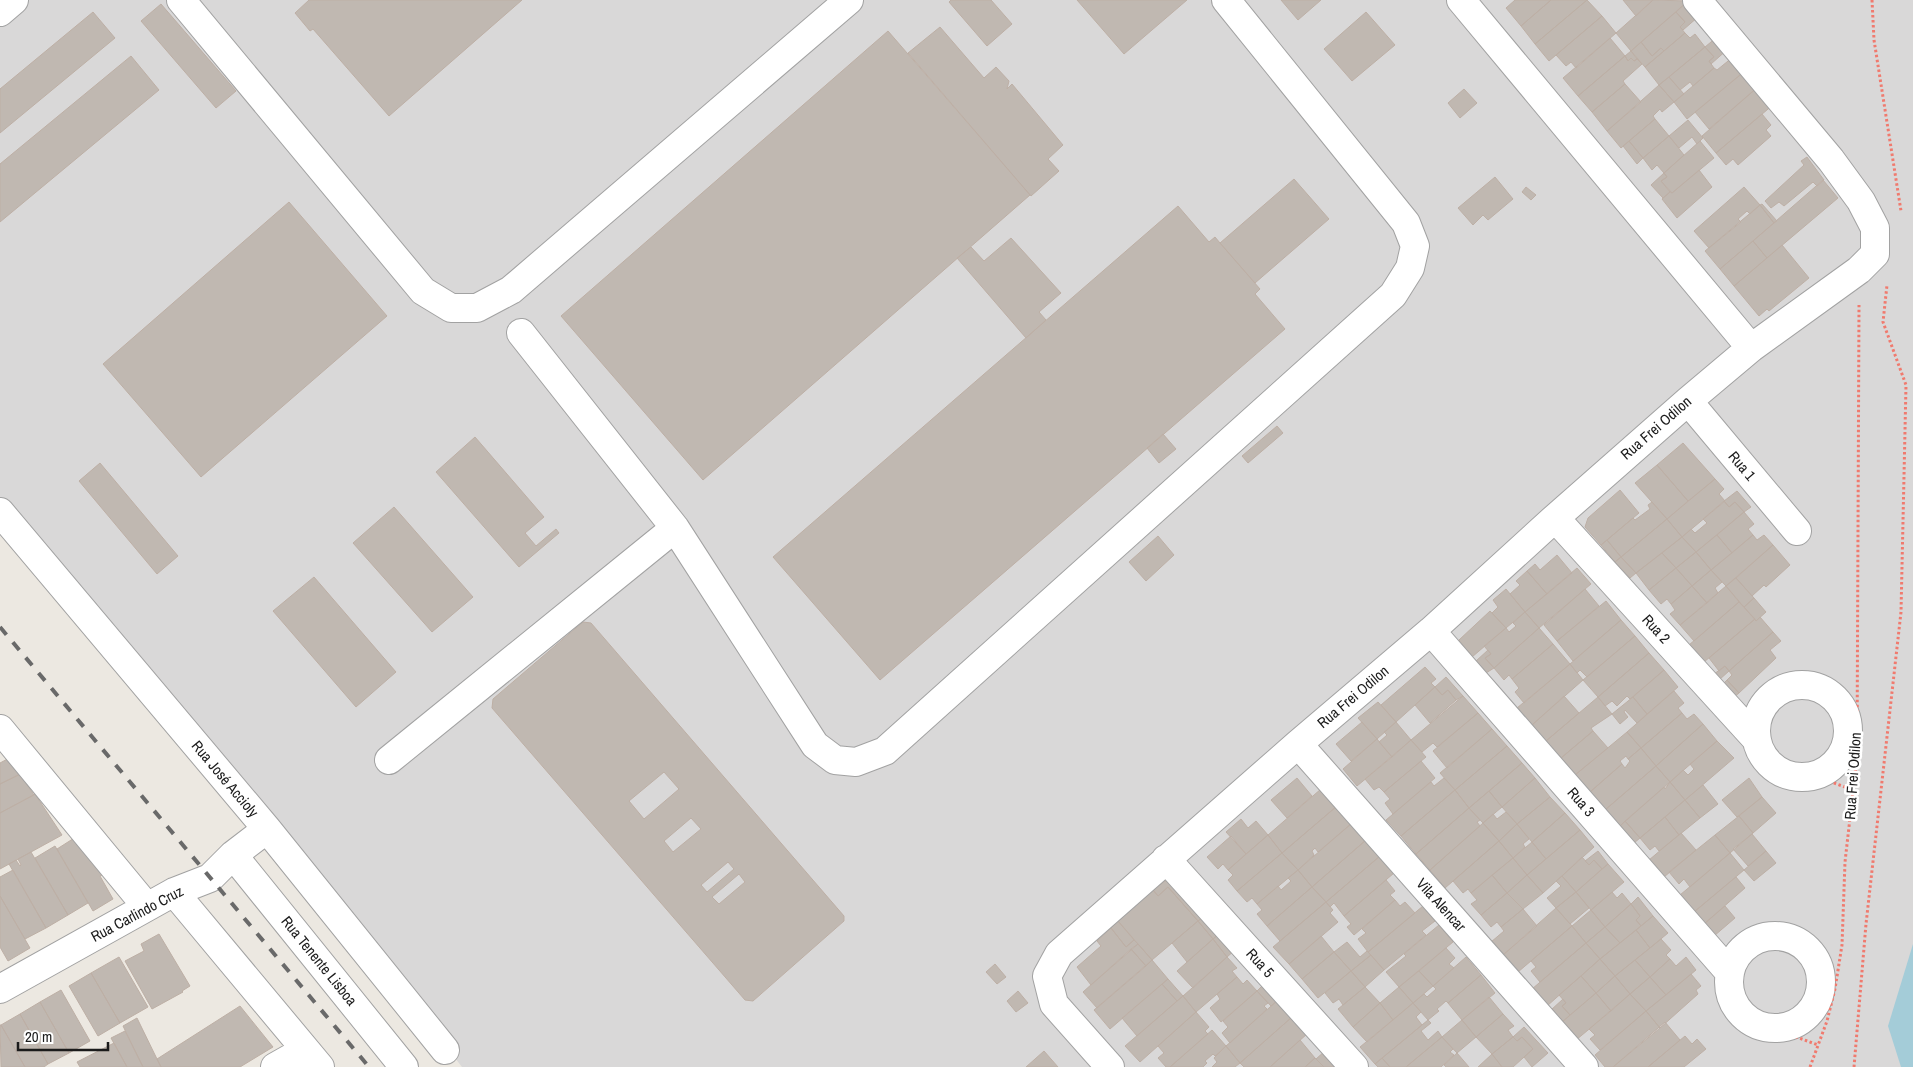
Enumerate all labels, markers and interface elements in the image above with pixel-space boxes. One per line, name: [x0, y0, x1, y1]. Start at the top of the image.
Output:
street label: Rua Frei Odilon: [1616, 391, 1696, 464]
street label: Rua 1: [1724, 446, 1761, 485]
street label: Rua 2: [1638, 609, 1675, 648]
street label: Rua Frei Odilon: [1312, 660, 1393, 733]
street label: Rua Frei Odilon: [1839, 732, 1866, 820]
street label: Rua José Accioly: [187, 736, 264, 822]
street label: Rua 3: [1563, 782, 1600, 821]
street label: Vila Alencar: [1412, 873, 1471, 936]
street label: Rua Carlindo Cruz: [87, 880, 187, 947]
street label: Rua Tenente Lisboa: [277, 911, 362, 1010]
street label: Rua 5: [1242, 943, 1279, 982]
scale bar: [18, 1020, 108, 1052]
text: 20 m: [25, 1026, 52, 1047]

